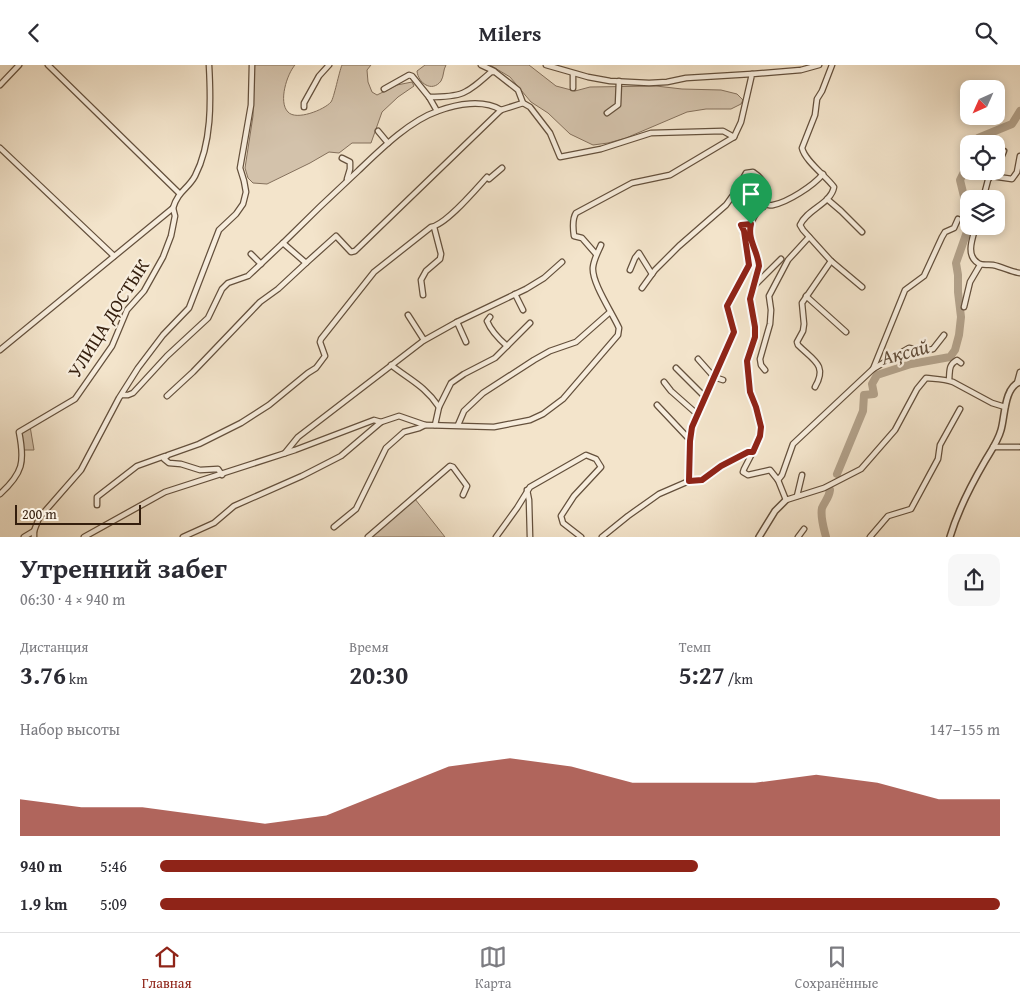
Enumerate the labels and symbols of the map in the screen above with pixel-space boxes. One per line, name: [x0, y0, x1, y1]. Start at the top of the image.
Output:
north arrow: [960, 80, 1005, 125]
pin: [730, 173, 772, 224]
street label: УЛИЦА ДОСТЫК: [60, 253, 156, 383]
water label: Ақсай: [877, 331, 932, 372]
scale bar: [15, 502, 141, 525]

